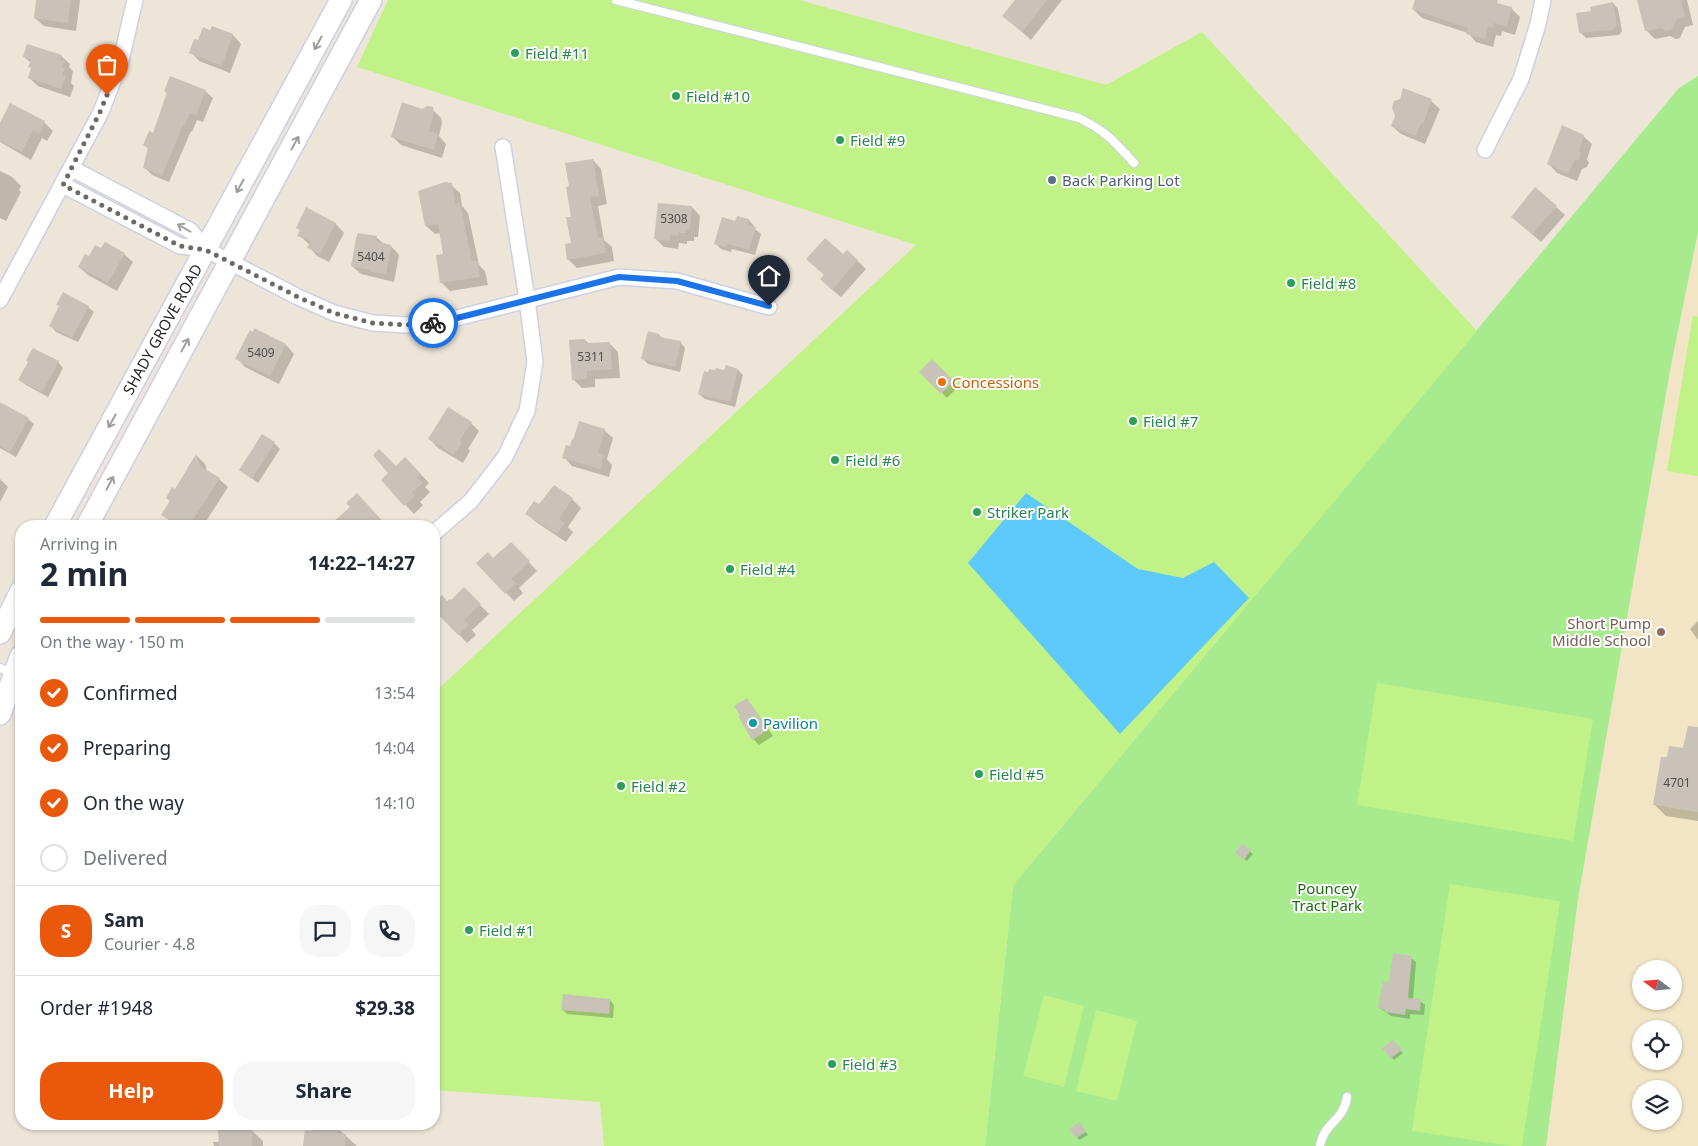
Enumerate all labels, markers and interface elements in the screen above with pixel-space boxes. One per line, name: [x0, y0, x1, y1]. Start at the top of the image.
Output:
one-way arrow: [313, 36, 323, 51]
place label: Field #11: [525, 43, 589, 63]
pin: [86, 44, 128, 95]
marker: Field #11: [509, 47, 521, 59]
icon: bag: [93, 51, 121, 79]
place label: Field #10: [686, 86, 750, 106]
marker: Field #10: [670, 90, 682, 102]
place label: Field #9: [850, 130, 905, 150]
marker: Field #9: [834, 134, 846, 146]
one-way arrow: [290, 135, 300, 150]
place label: Back Parking Lot: [1062, 170, 1180, 190]
marker: Back Parking Lot: [1046, 174, 1058, 186]
one-way arrow: [235, 178, 244, 193]
house number: 5308: [660, 210, 688, 227]
one-way arrow: [178, 222, 192, 232]
house number: 5404: [357, 248, 385, 265]
pin: [748, 255, 790, 306]
street label: SHADY GROVE ROAD: [118, 260, 206, 398]
icon: home: [755, 262, 783, 290]
place label: Field #8: [1301, 273, 1356, 293]
marker: Field #8: [1285, 277, 1297, 289]
courier: [408, 298, 458, 348]
icon: bike: [419, 309, 447, 337]
one-way arrow: [180, 339, 190, 353]
house number: 5409: [247, 344, 275, 361]
house number: 5311: [577, 348, 605, 365]
place label: Concessions: [952, 372, 1039, 392]
marker: Concessions: [936, 376, 948, 388]
place label: Field #7: [1143, 411, 1198, 431]
one-way arrow: [107, 413, 117, 428]
marker: Field #7: [1127, 415, 1139, 427]
place label: Field #6: [845, 450, 900, 470]
marker: Field #6: [829, 454, 841, 466]
one-way arrow: [105, 477, 115, 491]
place label: Striker Park: [987, 502, 1069, 522]
marker: Striker Park: [971, 506, 983, 518]
text: Arriving in: [40, 533, 118, 555]
text: 14:22–14:27: [308, 550, 415, 576]
text: 2 min: [40, 552, 128, 595]
place label: Field #4: [740, 559, 796, 579]
marker: Field #4: [724, 563, 736, 575]
place label: Short Pump Middle School: [1552, 613, 1651, 650]
marker: Short Pump Middle School: [1655, 626, 1667, 638]
text: On the way · 150 m: [40, 631, 184, 653]
icon: check: [40, 679, 68, 707]
text: Confirmed: [83, 680, 178, 706]
text: 13:54: [374, 682, 415, 704]
place label: Pavilion: [763, 713, 818, 733]
marker: Pavilion: [747, 717, 759, 729]
icon: check: [40, 734, 68, 762]
text: Preparing: [83, 735, 171, 761]
text: 14:04: [374, 737, 415, 759]
place label: Field #5: [989, 764, 1044, 784]
marker: Field #5: [973, 768, 985, 780]
house number: 4701: [1663, 774, 1691, 791]
place label: Field #2: [631, 776, 686, 796]
marker: Field #2: [615, 780, 627, 792]
icon: check: [40, 789, 68, 817]
text: On the way: [83, 790, 184, 816]
text: 14:10: [374, 792, 415, 814]
text: Delivered: [83, 845, 168, 871]
park label: Pouncey Tract Park: [1292, 878, 1362, 915]
button: chat: [299, 905, 351, 957]
button: phone: [363, 905, 415, 957]
text: Sam: [104, 907, 144, 933]
text: S: [61, 918, 71, 944]
place label: Field #1: [479, 920, 534, 940]
marker: Field #1: [463, 924, 475, 936]
text: Courier · 4.8: [104, 933, 195, 955]
north arrow: [1632, 960, 1682, 1010]
map controls: [1632, 960, 1682, 1130]
text: Order #1948: [40, 995, 153, 1021]
text: $29.38: [355, 995, 415, 1021]
button: locate: [1632, 1020, 1682, 1070]
place label: Field #3: [842, 1054, 897, 1074]
marker: Field #3: [826, 1058, 838, 1070]
button: Help: [40, 1062, 223, 1120]
button: Share: [233, 1062, 415, 1120]
button: layers: [1632, 1080, 1682, 1130]

